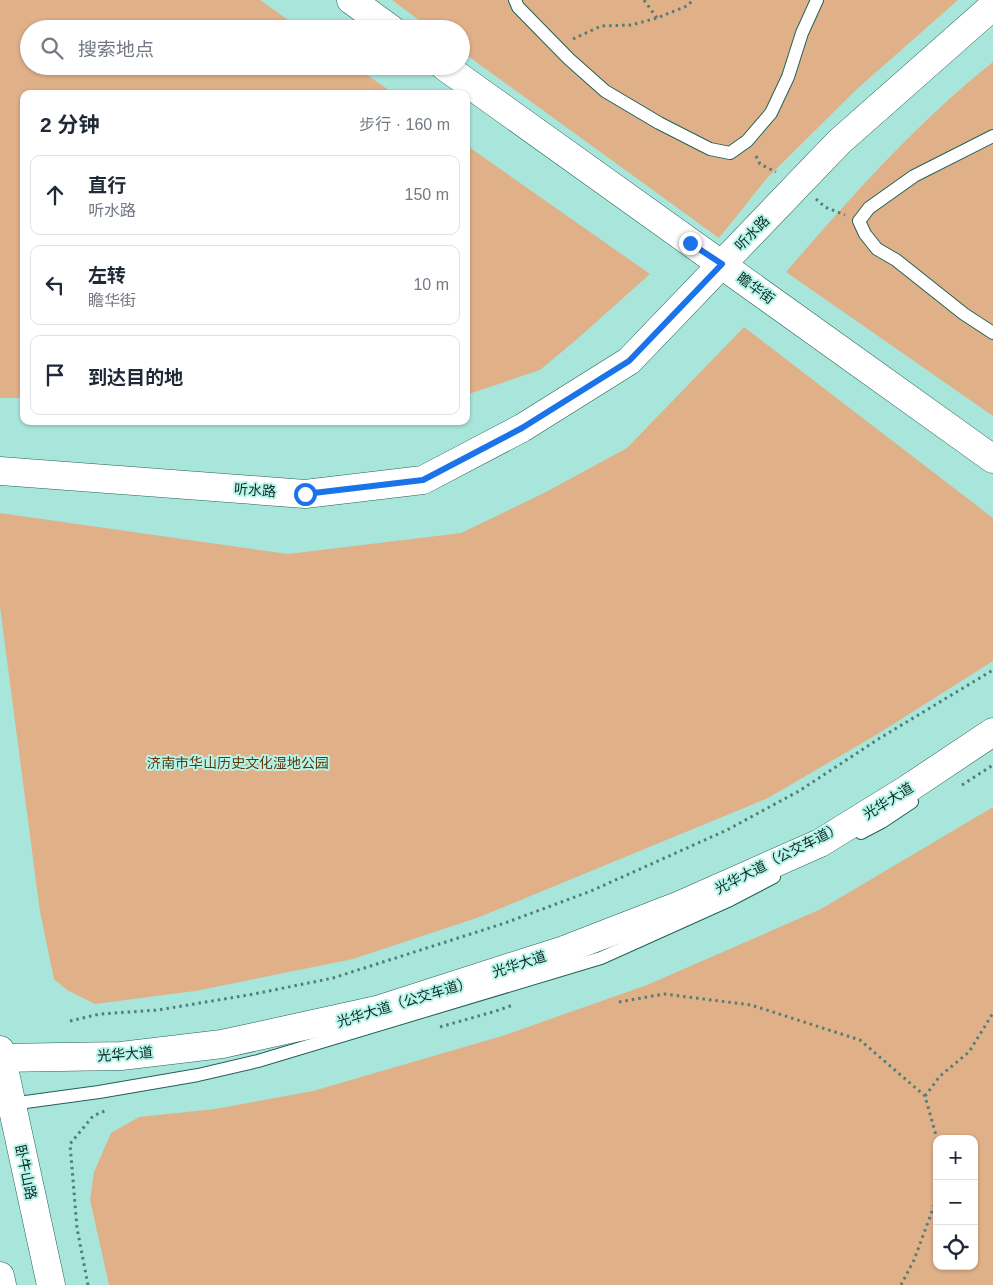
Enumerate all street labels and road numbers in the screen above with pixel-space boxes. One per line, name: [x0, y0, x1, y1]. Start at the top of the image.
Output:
street label: 听水路: [732, 212, 772, 254]
street label: 瞻华街: [734, 269, 778, 307]
street label: 听水路: [233, 481, 277, 499]
street label: 光华大道: [860, 779, 916, 823]
street label: 光华大道（公交车道）: [712, 819, 844, 897]
street label: 光华大道: [490, 948, 548, 980]
street label: 光华大道（公交车道）: [335, 974, 473, 1030]
street label: 光华大道: [97, 1044, 153, 1064]
street label: 卧牛山路: [12, 1143, 40, 1201]

